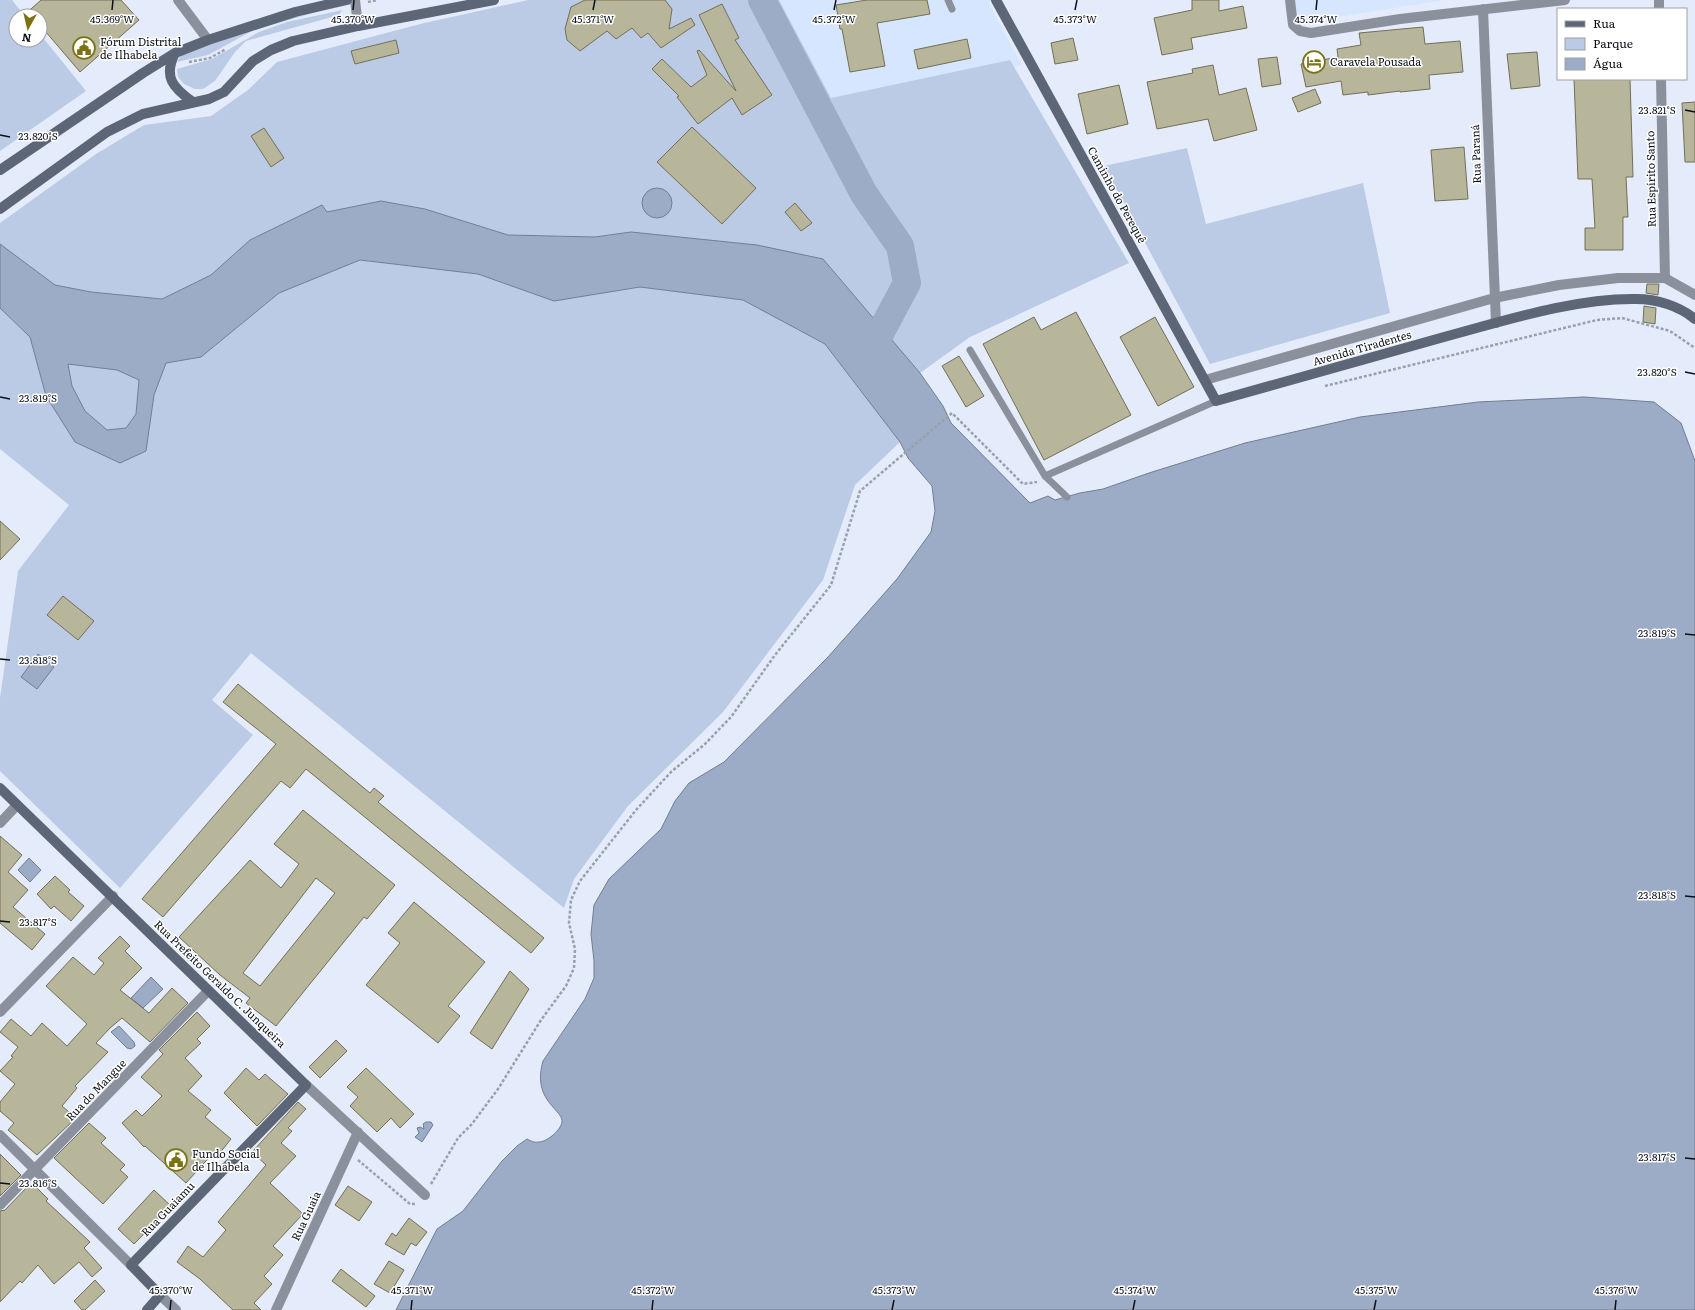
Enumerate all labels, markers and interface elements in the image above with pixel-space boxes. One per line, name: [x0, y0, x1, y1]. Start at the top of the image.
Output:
north arrow: [8, 8, 48, 48]
legend: [1557, 8, 1687, 80]
text: 45.369°W: [90, 11, 134, 26]
text: 45.370°W: [331, 11, 375, 26]
text: 45.371°W: [572, 11, 614, 26]
text: 45.372°W: [812, 11, 856, 26]
text: 45.373°W: [1053, 11, 1097, 26]
text: 45.374°W: [1295, 11, 1338, 26]
text: Rua: [1593, 14, 1616, 32]
text: N: [21, 30, 32, 47]
place label: Fórum Distrital de Ilhabela: [100, 33, 182, 62]
text: Parque: [1593, 34, 1633, 52]
public building icon: Fórum Distrital de Ilhabela: [71, 35, 97, 61]
hotel icon: Caravela Pousada: [1301, 49, 1327, 75]
place label: Caravela Pousada: [1330, 53, 1421, 69]
text: Água: [1593, 54, 1623, 72]
text: 23.821°S: [1638, 102, 1676, 117]
street label: Rua Paraná: [1466, 124, 1484, 184]
text: 23.820°S: [18, 128, 58, 143]
street label: Rua Espírito Santo: [1641, 131, 1659, 227]
street label: Caminho do Perequê: [1085, 143, 1151, 246]
street label: Avenida Tiradentes: [1311, 325, 1413, 369]
text: 23.820°S: [1637, 364, 1677, 379]
text: 23.819°S: [19, 390, 57, 405]
text: 23.819°S: [1638, 625, 1676, 640]
text: 23.818°S: [19, 652, 57, 667]
text: 23.818°S: [1638, 887, 1676, 902]
text: 23.817°S: [19, 914, 57, 929]
street label: Rua Prefeito Geraldo C. Junqueira: [151, 916, 290, 1051]
street label: Rua do Mangue: [62, 1055, 129, 1124]
place label: Fundo Social de Ilhabela: [192, 1145, 260, 1174]
public building icon: Fundo Social de Ilhabela: [163, 1147, 189, 1173]
text: 23.817°S: [1638, 1149, 1676, 1164]
text: 23.816°S: [19, 1175, 57, 1190]
street label: Rua Guaiamu: [137, 1177, 198, 1239]
street label: Rua Guaia: [287, 1188, 324, 1243]
text: 45.370°W: [149, 1282, 193, 1297]
text: 45.371°W: [391, 1282, 433, 1297]
text: 45.372°W: [631, 1282, 675, 1297]
text: 45.373°W: [872, 1282, 916, 1297]
text: 45.374°W: [1114, 1282, 1157, 1297]
text: 45.375°W: [1354, 1282, 1398, 1297]
text: 45.376°W: [1594, 1282, 1638, 1297]

